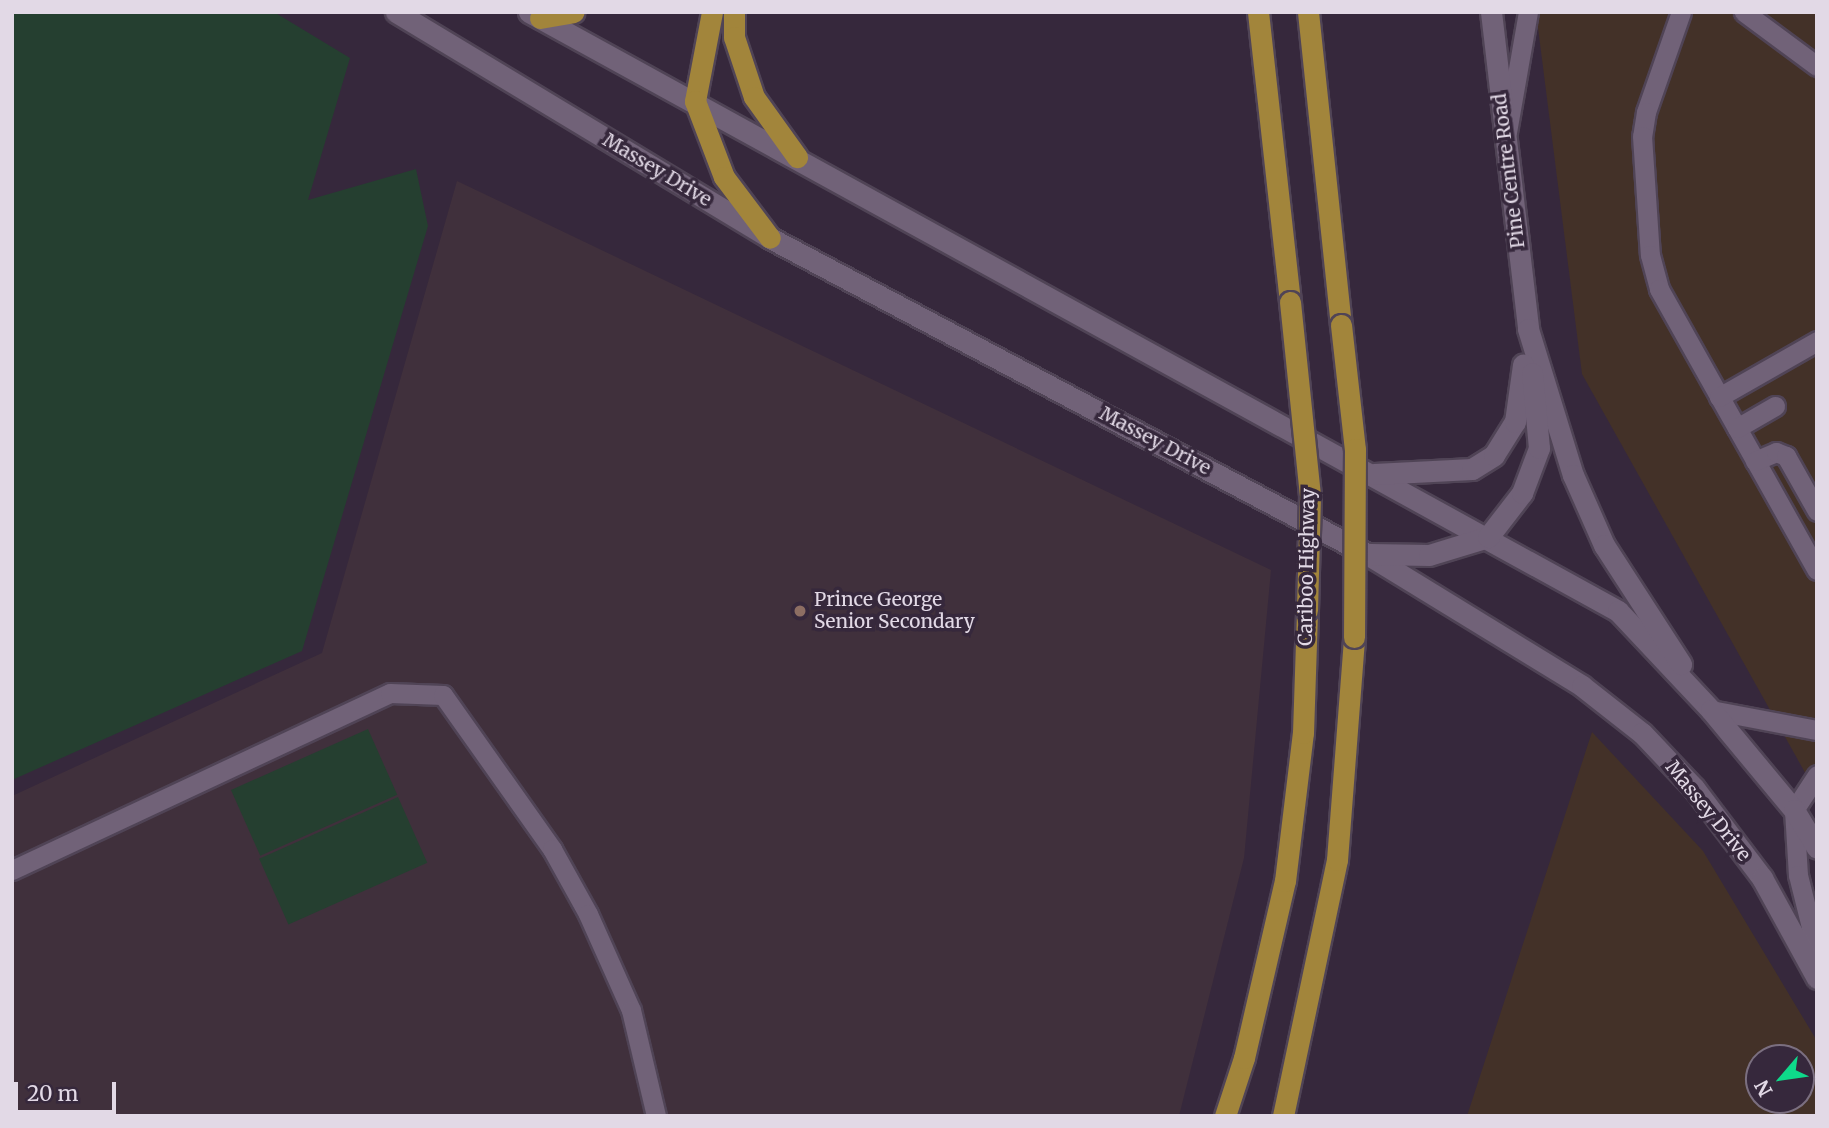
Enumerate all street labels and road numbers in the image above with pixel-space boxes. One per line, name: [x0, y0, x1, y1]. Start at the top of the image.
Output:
street label: Pine Centre Road: [1488, 92, 1530, 250]
street label: Massey Drive: [599, 129, 715, 211]
street label: Massey Drive: [1096, 402, 1214, 480]
street label: Cariboo Highway: [1294, 488, 1320, 646]
street label: Massey Drive: [1661, 756, 1755, 866]

